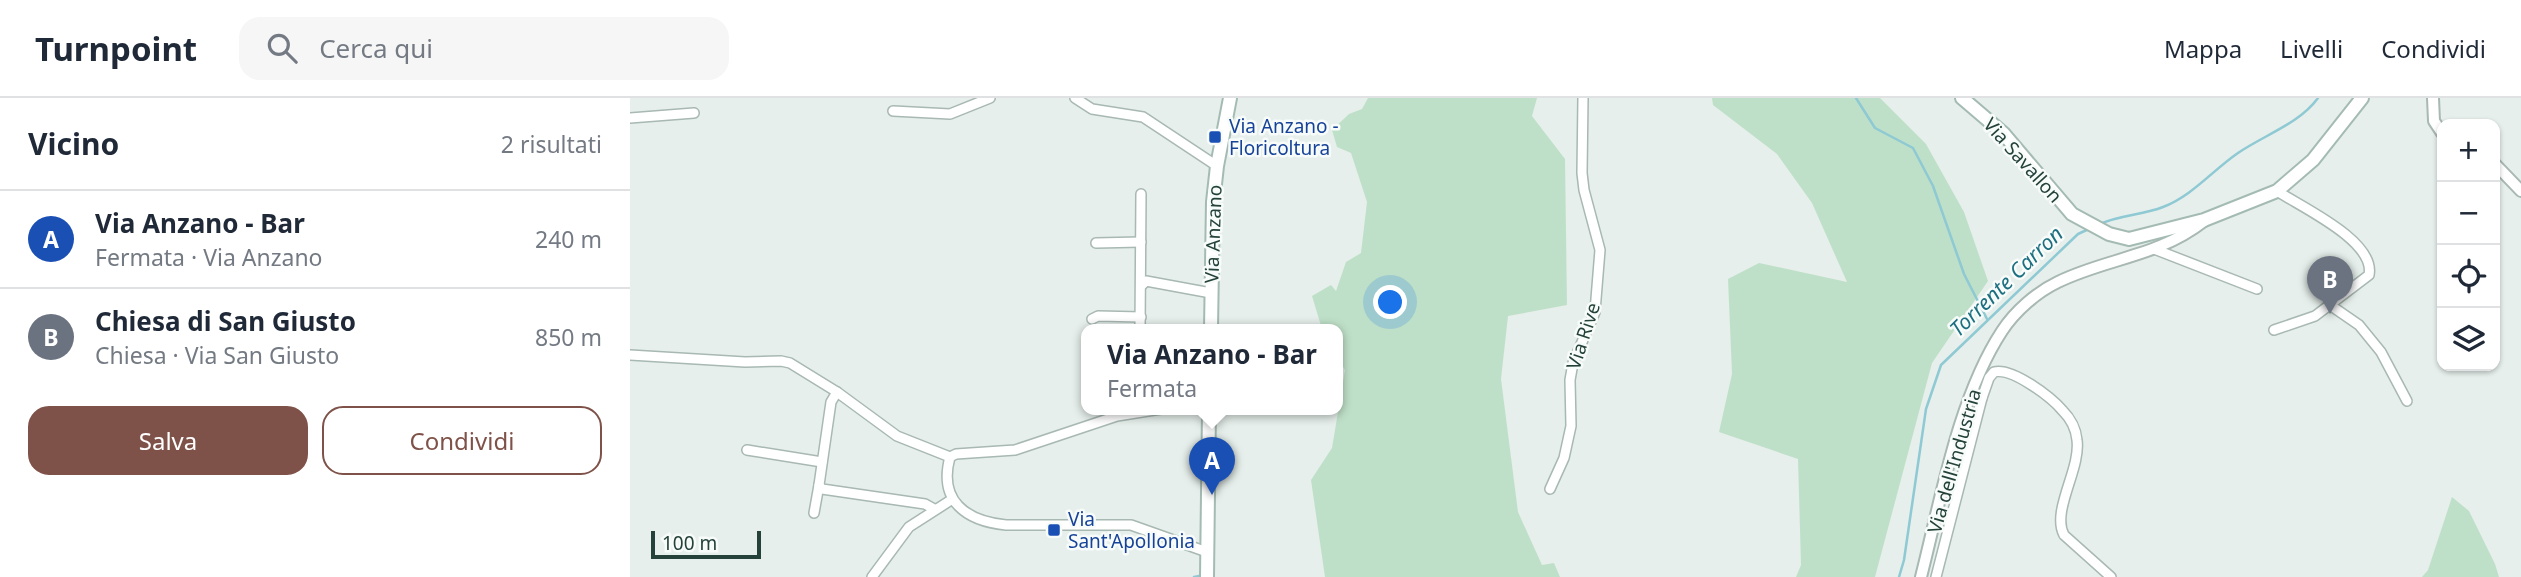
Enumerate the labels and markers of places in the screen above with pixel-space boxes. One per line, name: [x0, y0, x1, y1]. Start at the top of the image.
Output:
place label: Via Anzano - Floricoltura: [1229, 113, 1339, 161]
marker: Via Anzano - Floricoltura: [1207, 129, 1223, 145]
pin: B: [2307, 256, 2353, 314]
pin: A: [1189, 437, 1235, 495]
place label: Via Sant'Apollonia: [1068, 506, 1195, 554]
marker: Via Sant'Apollonia: [1046, 522, 1062, 538]

